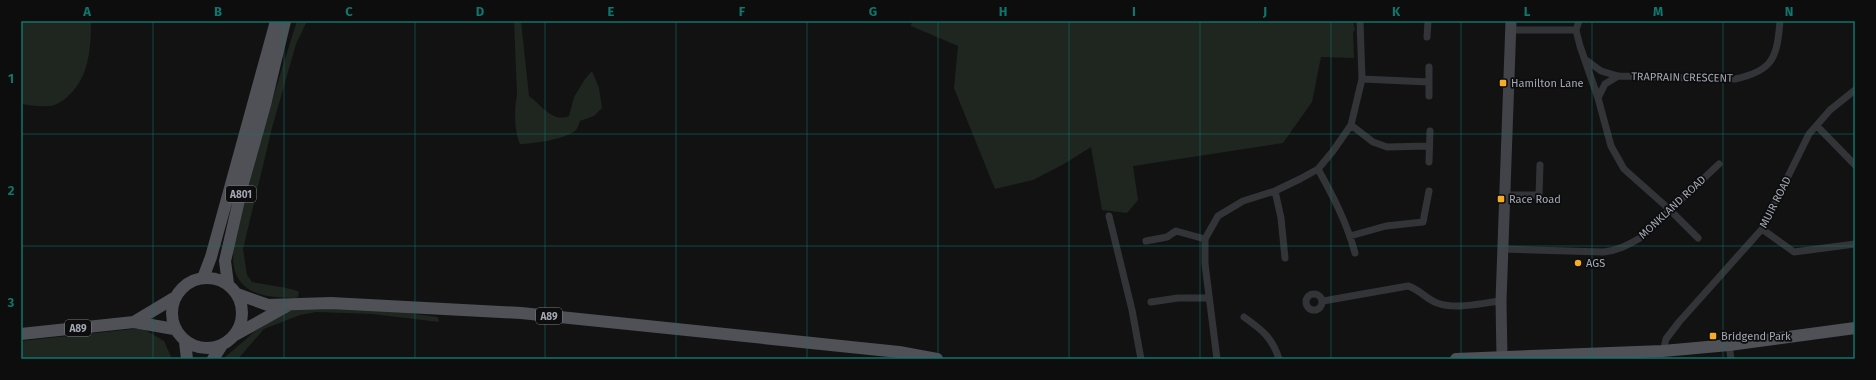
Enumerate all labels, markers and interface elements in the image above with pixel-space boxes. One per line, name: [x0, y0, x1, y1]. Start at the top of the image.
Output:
text: A: [82, 4, 91, 19]
text: B: [214, 4, 222, 19]
text: C: [345, 4, 353, 19]
text: D: [476, 4, 485, 19]
text: E: [608, 4, 615, 19]
text: F: [739, 4, 746, 19]
text: G: [869, 4, 877, 19]
text: H: [999, 4, 1007, 19]
text: I: [1132, 4, 1136, 19]
text: J: [1262, 4, 1267, 19]
text: K: [1392, 4, 1401, 19]
text: L: [1524, 4, 1531, 19]
text: M: [1653, 4, 1663, 19]
text: N: [1785, 4, 1793, 19]
street label: TRAPRAIN CRESCENT: [1631, 70, 1733, 85]
text: 1: [8, 71, 14, 86]
place label: Hamilton Lane: [1511, 77, 1584, 90]
marker: Hamilton Lane: [1498, 78, 1508, 88]
street label: MONKLAND ROAD: [1636, 173, 1709, 242]
street label: MUIR ROAD: [1757, 174, 1794, 230]
text: 2: [8, 183, 15, 198]
road number: A801: [226, 186, 256, 202]
place label: Race Road: [1509, 193, 1561, 206]
marker: Race Road: [1496, 194, 1506, 204]
place label: AGS: [1586, 257, 1605, 270]
marker: AGS: [1573, 258, 1583, 268]
text: 3: [7, 295, 15, 310]
road number: A89: [536, 308, 562, 324]
road number: A89: [65, 320, 91, 336]
place label: Bridgend Park: [1721, 330, 1791, 343]
marker: Bridgend Park: [1708, 331, 1718, 341]

